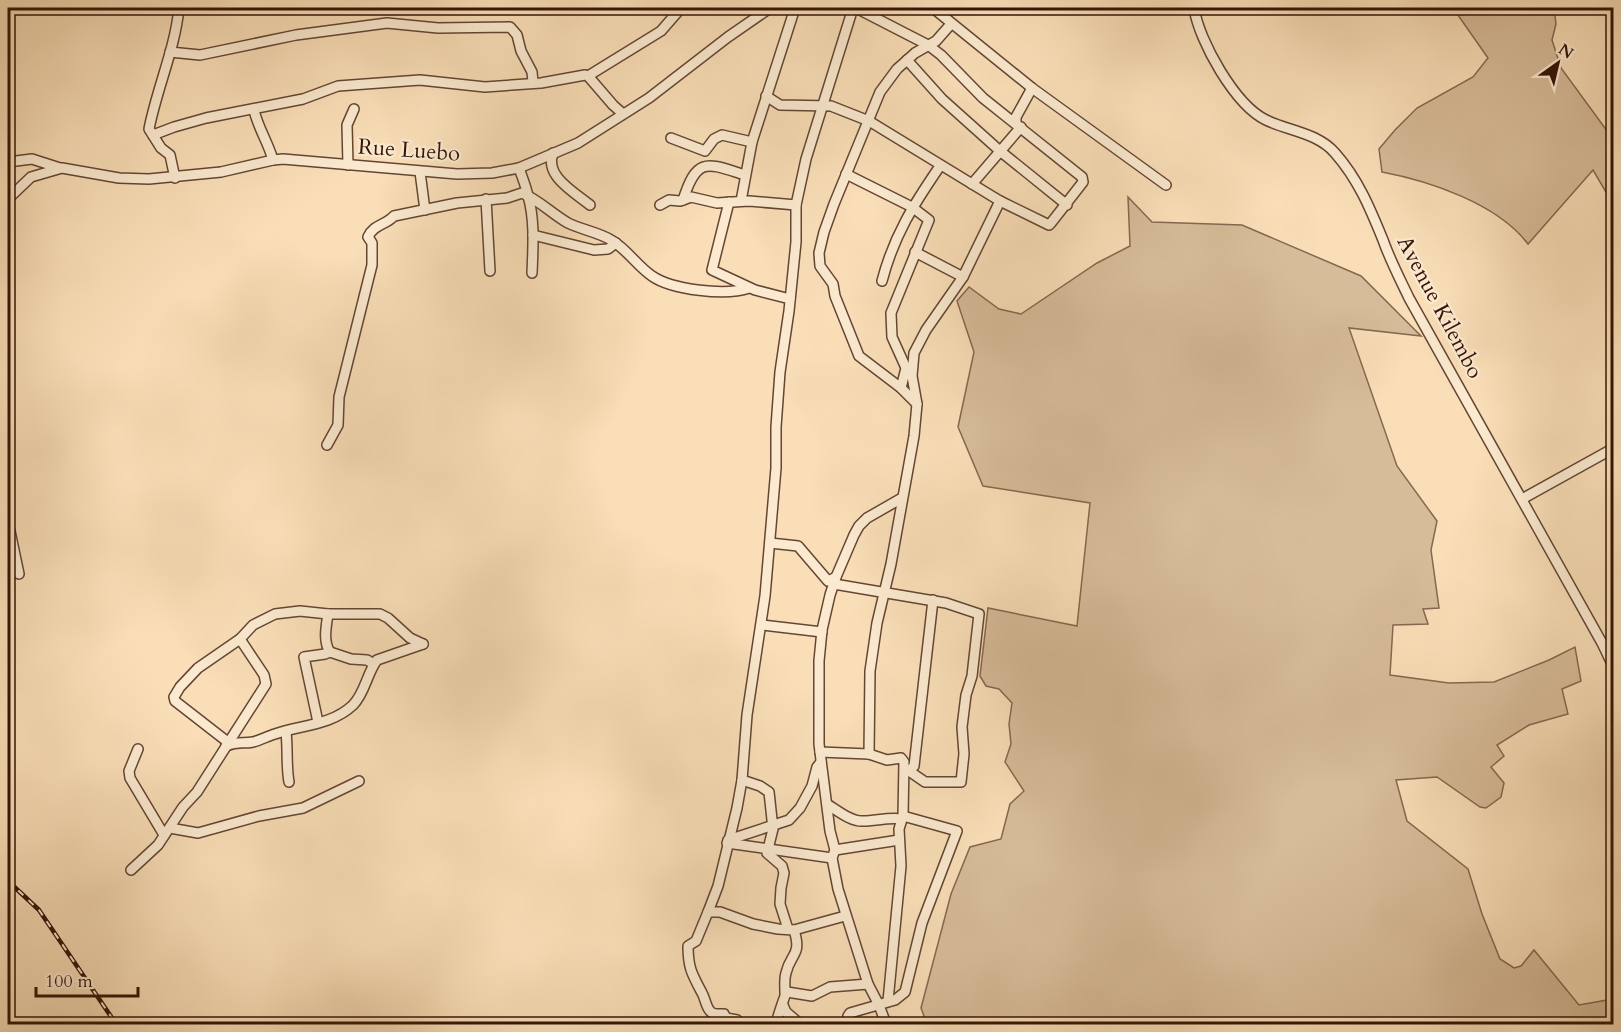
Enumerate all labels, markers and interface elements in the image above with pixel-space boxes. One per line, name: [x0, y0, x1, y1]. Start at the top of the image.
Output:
north arrow: [1528, 33, 1588, 93]
text: N: [1554, 38, 1578, 64]
street label: Rue Luebo: [357, 131, 461, 169]
street label: Avenue Kilembo: [1390, 230, 1490, 384]
scale bar: [36, 960, 138, 998]
text: 100 m: [45, 969, 93, 994]

